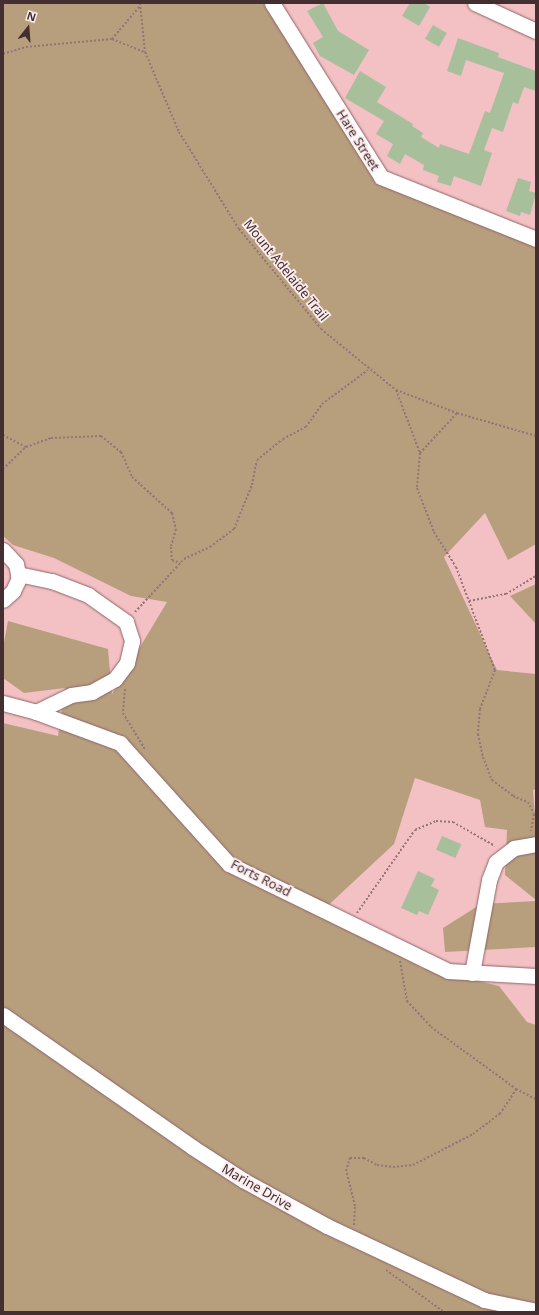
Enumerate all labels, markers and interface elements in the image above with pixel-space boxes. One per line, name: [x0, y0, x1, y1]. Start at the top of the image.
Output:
north arrow: [8, 8, 48, 48]
text: N: [25, 8, 38, 25]
street label: Hare Street: [333, 107, 383, 173]
street label: Mount Adelaide Trail: [240, 216, 332, 324]
street label: Forts Road: [228, 856, 294, 900]
street label: Marine Drive: [219, 1161, 295, 1213]

